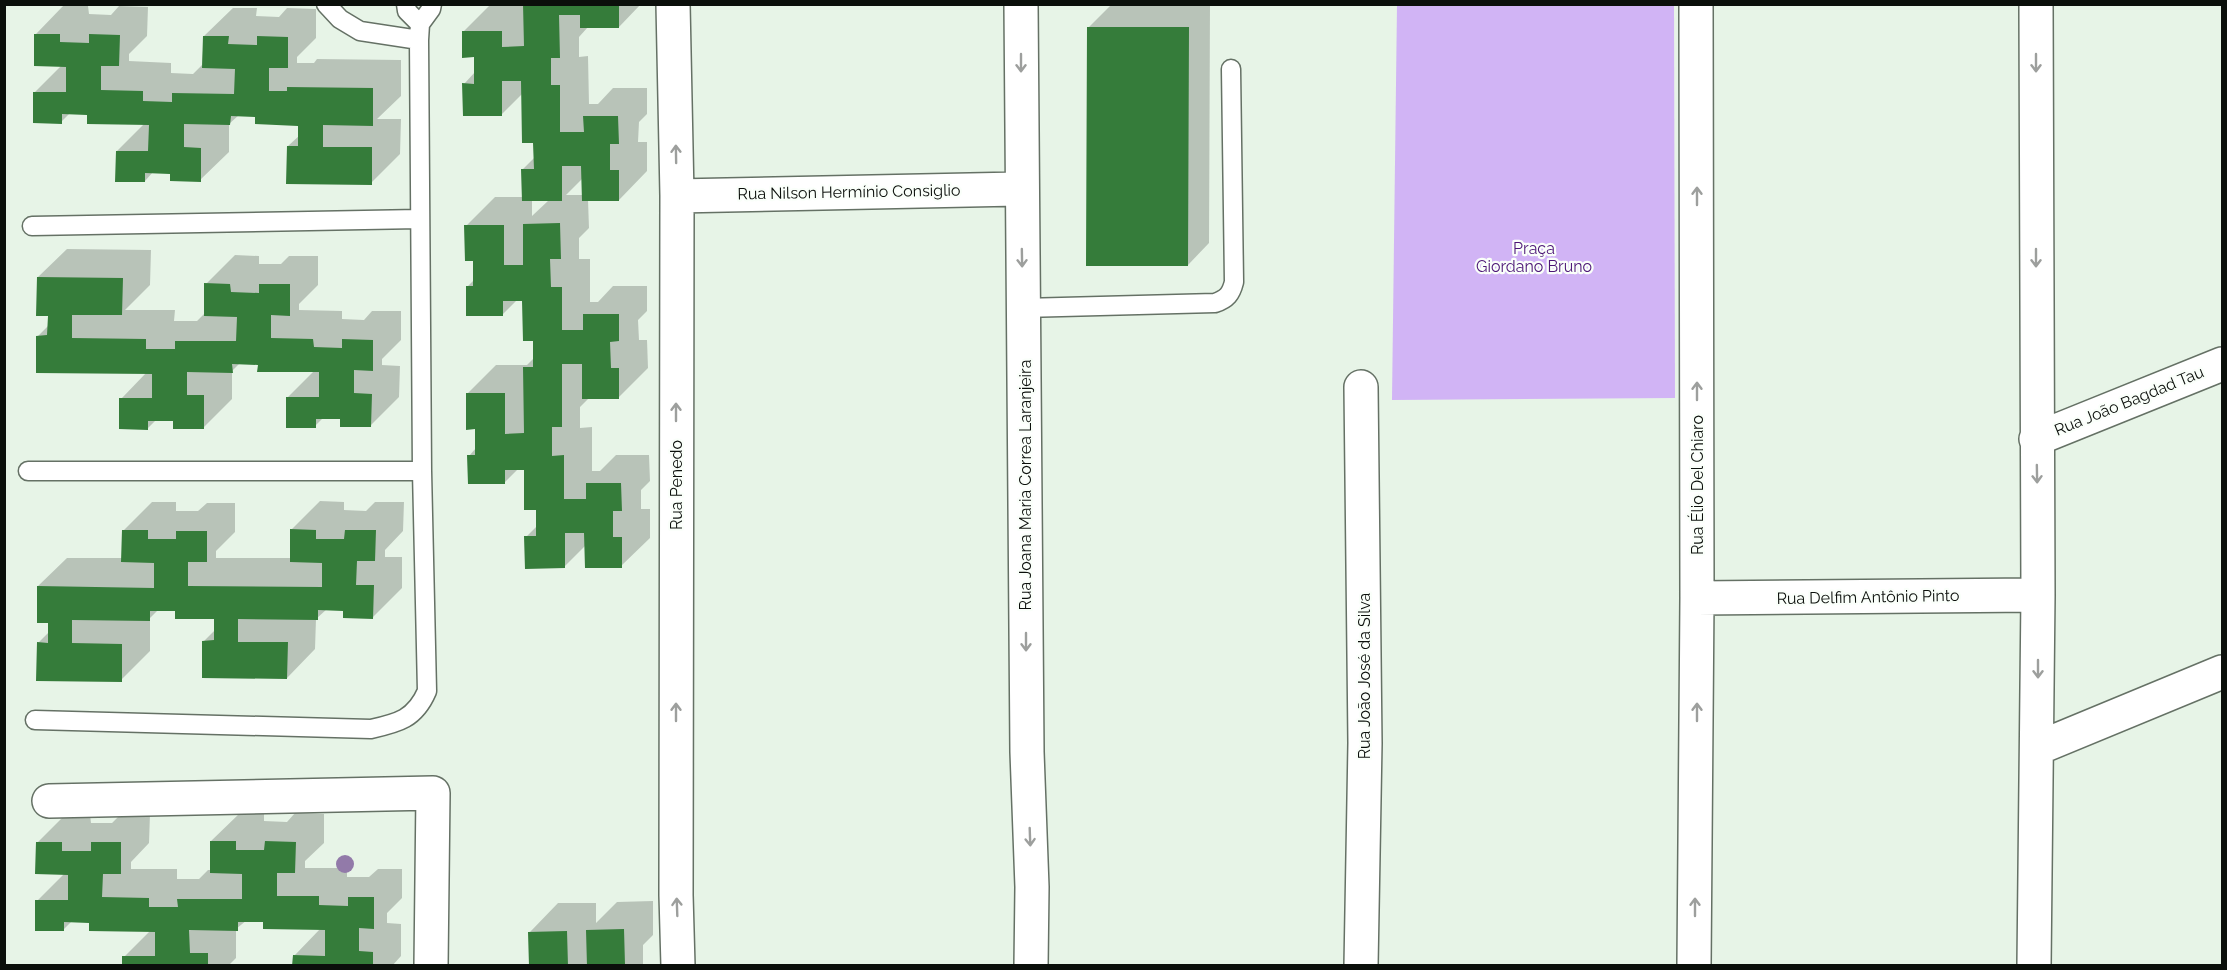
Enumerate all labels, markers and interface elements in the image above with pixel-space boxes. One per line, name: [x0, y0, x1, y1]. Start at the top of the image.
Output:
one-way arrow: [1015, 52, 1027, 72]
one-way arrow: [2030, 52, 2042, 72]
one-way arrow: [670, 145, 682, 165]
street label: Rua Nilson Hermínio Consiglio: [737, 181, 961, 203]
one-way arrow: [1691, 187, 1703, 207]
park label: Praça Giordano Bruno: [1476, 239, 1592, 276]
one-way arrow: [1016, 247, 1028, 267]
one-way arrow: [2030, 247, 2042, 267]
street label: Rua Joana Maria Correa Laranjeira: [1016, 360, 1035, 610]
street label: Rua João Bagdad Tau: [2052, 362, 2206, 440]
one-way arrow: [1691, 382, 1703, 402]
one-way arrow: [670, 403, 682, 423]
street label: Rua Élio Del Chiaro: [1687, 415, 1707, 555]
street label: Rua Penedo: [667, 440, 686, 530]
one-way arrow: [2031, 463, 2042, 483]
street label: Rua Delfim Antônio Pinto: [1776, 586, 1960, 608]
street label: Rua João José da Silva: [1355, 593, 1374, 759]
one-way arrow: [1020, 631, 1032, 651]
one-way arrow: [2032, 658, 2044, 678]
one-way arrow: [670, 703, 682, 723]
one-way arrow: [1691, 703, 1702, 723]
one-way arrow: [1024, 826, 1036, 846]
one-way arrow: [671, 898, 682, 918]
one-way arrow: [1689, 898, 1701, 918]

